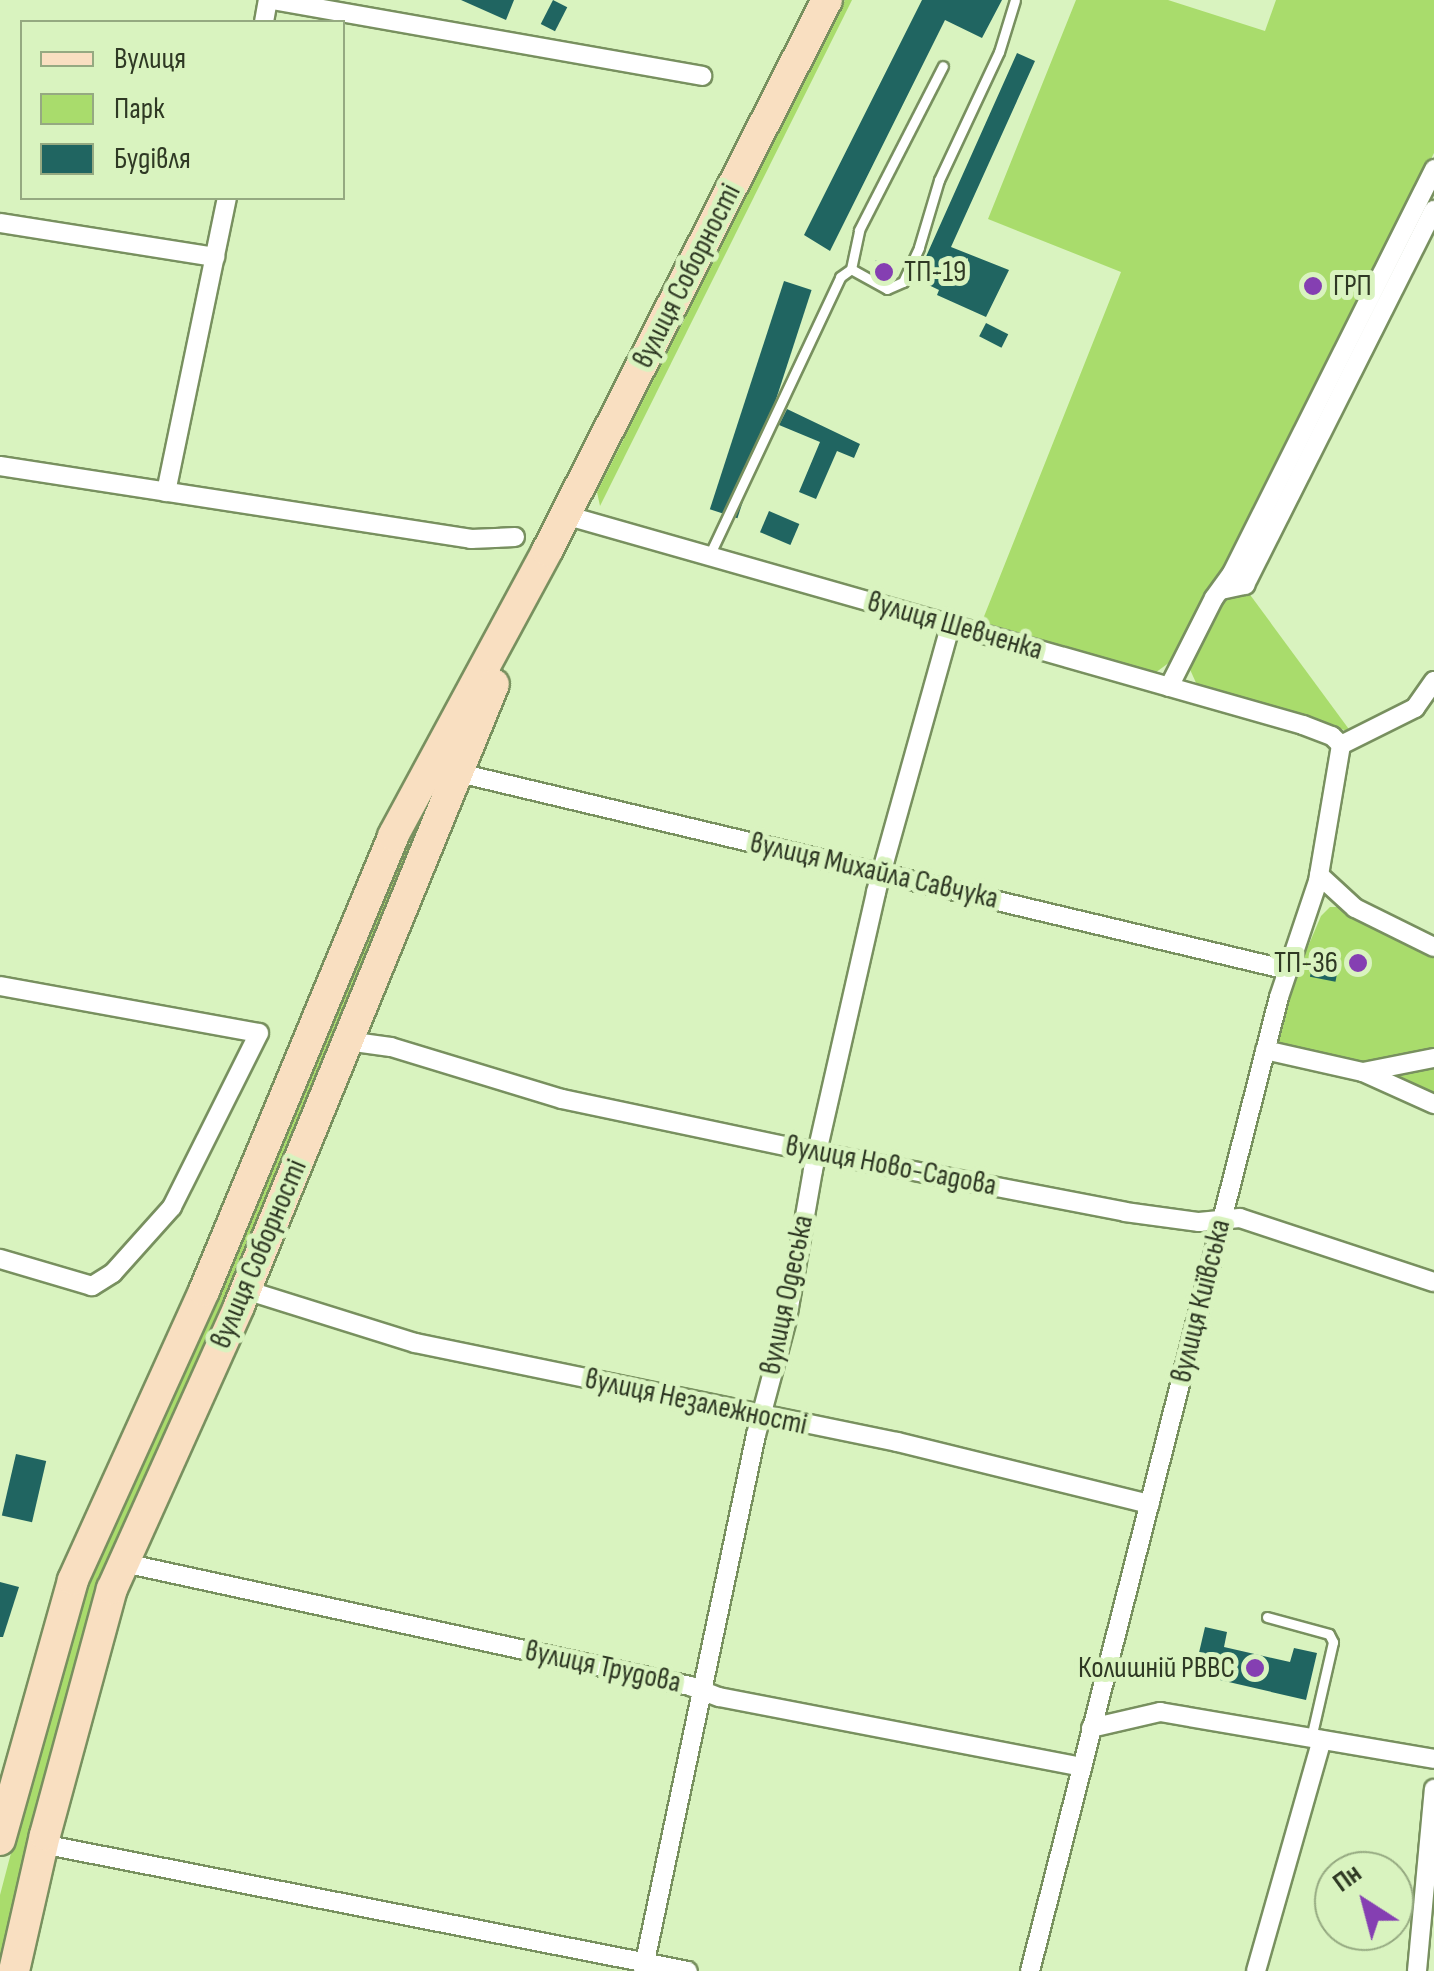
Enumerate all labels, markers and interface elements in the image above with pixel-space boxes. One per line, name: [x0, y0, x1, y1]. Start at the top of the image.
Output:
legend: [20, 20, 345, 200]
text: Вулиця: [114, 41, 186, 77]
text: Парк: [114, 91, 165, 127]
text: Будівля: [114, 141, 191, 177]
street label: вулиця Соборності: [625, 178, 749, 374]
place label: ТП-19: [904, 254, 966, 290]
marker: ТП-19: [873, 261, 895, 283]
place label: ГРП: [1333, 268, 1372, 304]
marker: ГРП: [1302, 275, 1324, 297]
street label: вулиця Шевченка: [863, 584, 1047, 668]
street label: вулиця Михайла Савчука: [747, 825, 1001, 917]
place label: ТП-36: [1274, 945, 1338, 981]
marker: ТП-36: [1347, 952, 1369, 974]
street label: вулиця Ново-Садова: [782, 1128, 1000, 1204]
street label: вулиця Соборності: [203, 1154, 315, 1354]
street label: вулиця Одеська: [753, 1212, 821, 1378]
street label: вулиця Київська: [1163, 1216, 1239, 1386]
street label: вулиця Незалежності: [582, 1361, 810, 1443]
street label: вулиця Трудова: [522, 1633, 684, 1701]
place label: Колишній РВВС: [1078, 1650, 1235, 1686]
marker: Колишній РВВС: [1244, 1657, 1266, 1679]
north arrow: [1314, 1851, 1414, 1951]
text: Пн: [1327, 1857, 1368, 1899]

